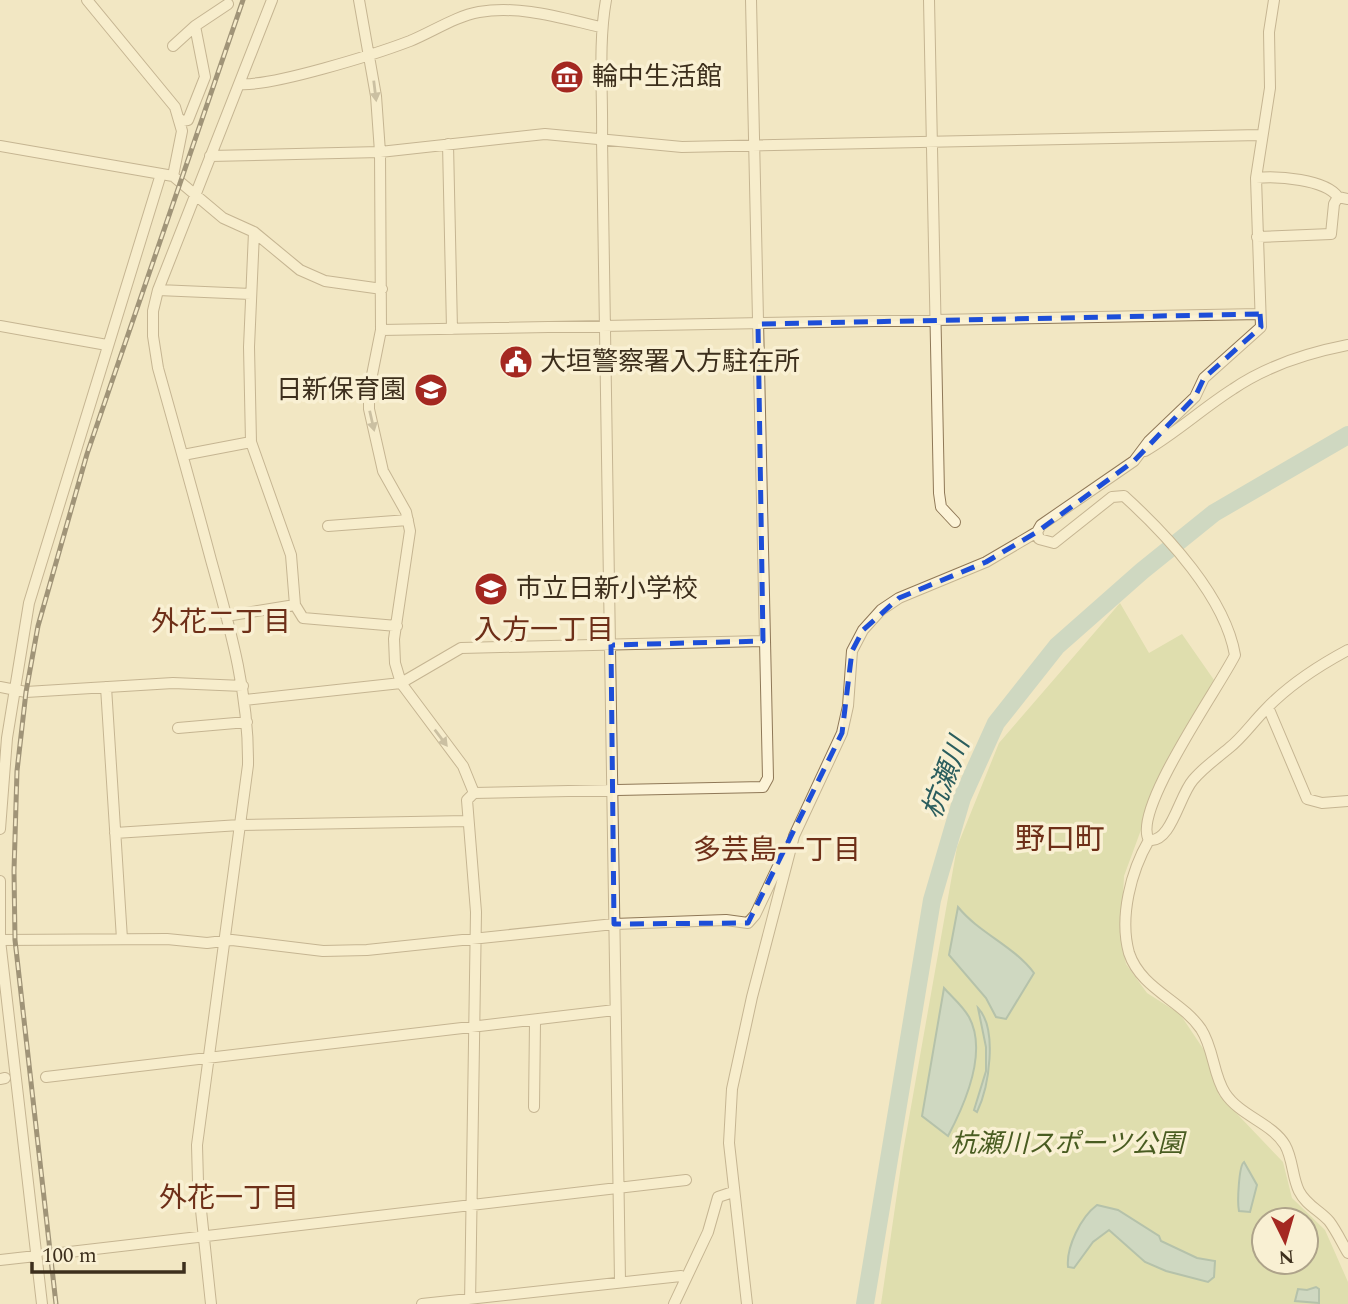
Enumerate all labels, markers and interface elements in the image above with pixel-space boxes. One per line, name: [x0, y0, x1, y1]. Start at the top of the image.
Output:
place label: 輪中生活館: [592, 57, 722, 97]
museum icon: 輪中生活館: [548, 58, 586, 96]
one-way arrow: [370, 81, 381, 103]
place label: 大垣警察署入方駐在所: [540, 342, 800, 382]
public building icon: 大垣警察署入方駐在所: [497, 343, 535, 381]
place label: 日新保育園: [276, 370, 406, 410]
school or university icon: 日新保育園: [412, 371, 450, 409]
one-way arrow: [367, 410, 378, 432]
place label: 市立日新小学校: [516, 569, 698, 609]
school or university icon: 市立日新小学校: [472, 570, 510, 608]
district label: 外花二丁目: [151, 601, 291, 644]
district label: 入方一丁目: [474, 609, 614, 652]
water label: 杭瀬川: [911, 728, 982, 825]
one-way arrow: [434, 729, 448, 747]
district label: 野口町: [1015, 817, 1105, 863]
district label: 多芸島一丁目: [693, 829, 861, 872]
park label: 杭瀬川スポーツ公園: [950, 1124, 1188, 1164]
district label: 外花一丁目: [159, 1177, 299, 1220]
north arrow: [1250, 1206, 1320, 1276]
scale bar: [32, 1230, 184, 1274]
text: 100 m: [42, 1240, 97, 1272]
text: N: [1277, 1241, 1295, 1272]

